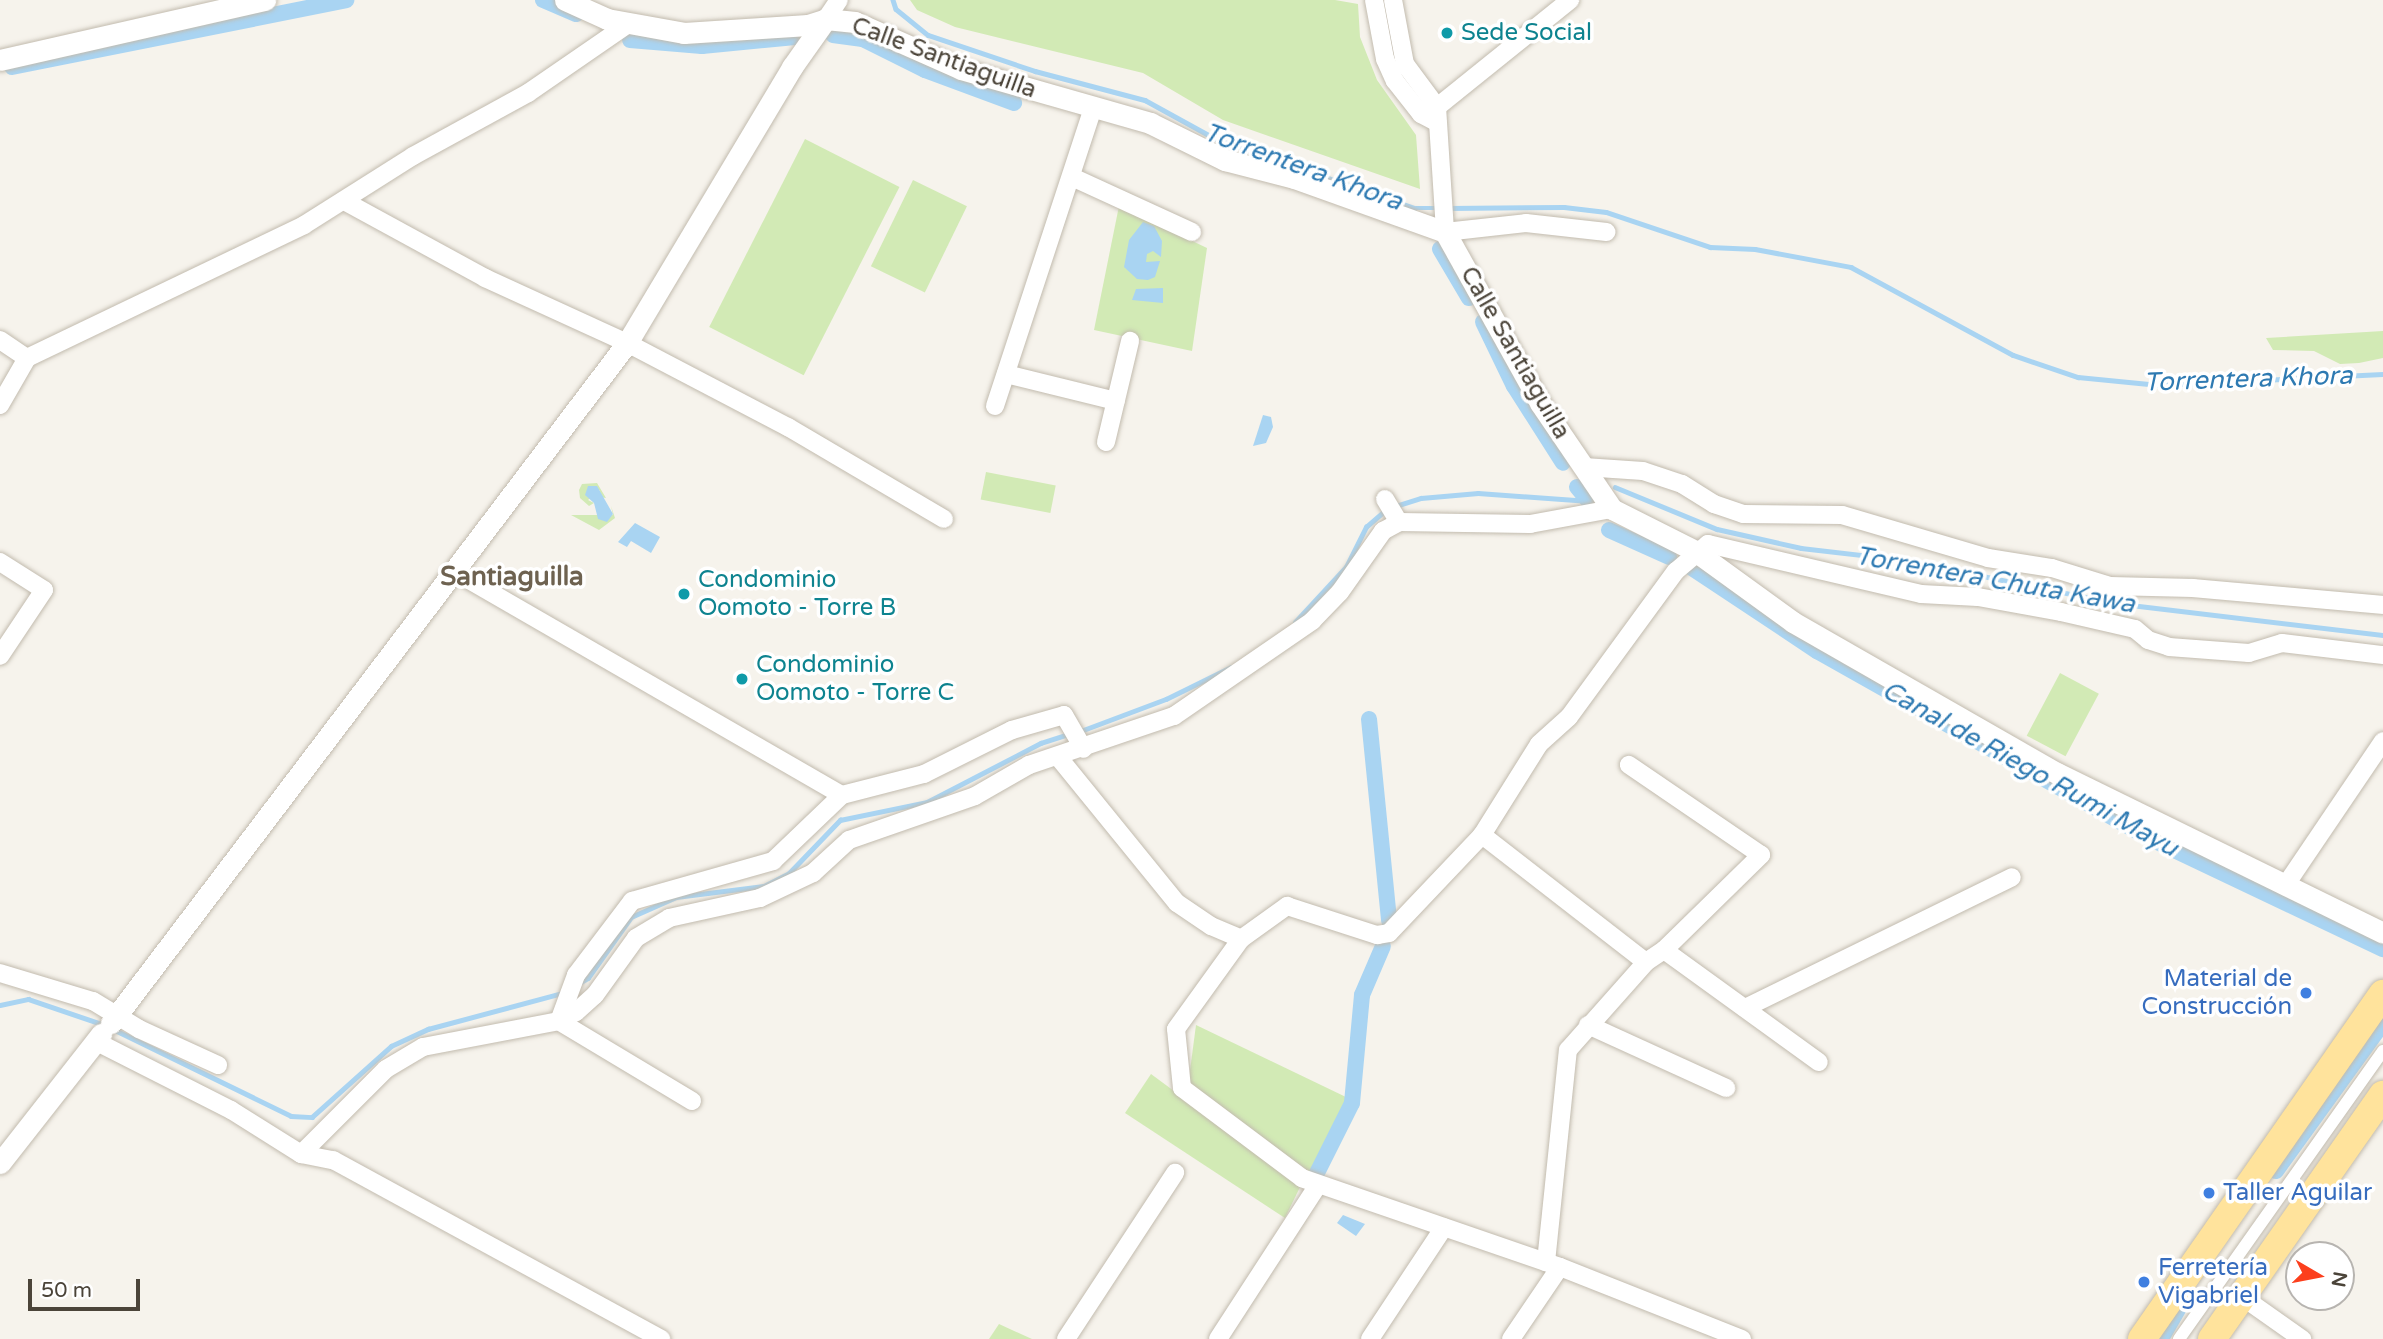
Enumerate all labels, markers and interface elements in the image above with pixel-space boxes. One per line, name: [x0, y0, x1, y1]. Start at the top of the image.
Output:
street label: Calle Santiaguilla: [848, 11, 1040, 105]
place label: Sede Social: [1461, 19, 1592, 47]
marker: Sede Social: [1439, 25, 1455, 41]
water label: Torrentera Khora: [1199, 117, 1407, 217]
street label: Calle Santiaguilla: [1454, 262, 1576, 444]
water label: Torrentera Khora: [2143, 360, 2353, 398]
water label: Torrentera Chuta Kawa: [1853, 540, 2137, 620]
district label: Santiaguilla: [440, 561, 584, 593]
place label: Condominio Oomoto - Torre B: [698, 566, 896, 622]
marker: Condominio Oomoto - Torre B: [676, 586, 692, 602]
place label: Condominio Oomoto - Torre C: [756, 651, 954, 707]
marker: Condominio Oomoto - Torre C: [734, 671, 750, 687]
water label: Canal de Riego Rumi Mayu: [1877, 674, 2183, 864]
place label: Material de Construcción: [2141, 965, 2292, 1021]
marker: Material de Construcción: [2298, 985, 2314, 1001]
place label: Taller Aguilar: [2223, 1179, 2372, 1207]
marker: Taller Aguilar: [2201, 1185, 2217, 1201]
north arrow: [2285, 1241, 2355, 1311]
place label: Ferretería Vigabriel: [2158, 1254, 2268, 1310]
scale bar: [32, 1266, 144, 1310]
text: N: [2327, 1270, 2351, 1289]
marker: Ferretería Vigabriel: [2136, 1274, 2152, 1290]
text: 50 m: [41, 1278, 92, 1303]

